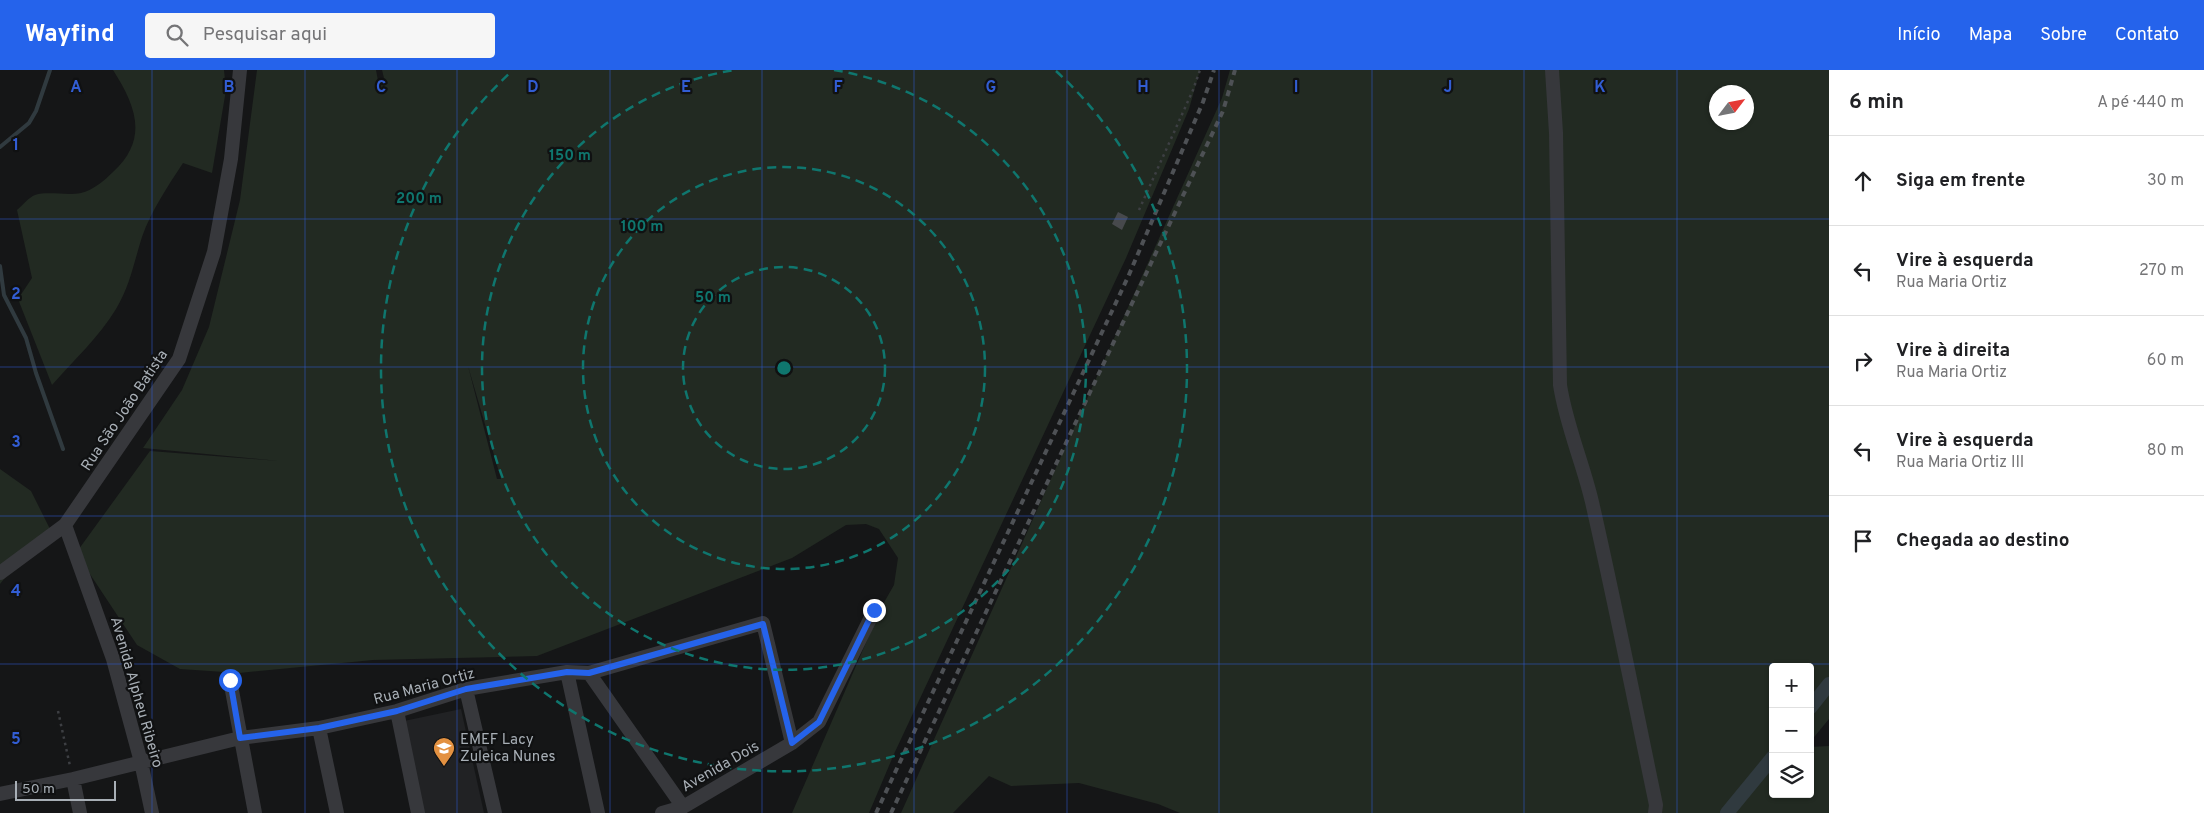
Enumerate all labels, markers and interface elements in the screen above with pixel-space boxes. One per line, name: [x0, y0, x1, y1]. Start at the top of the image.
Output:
search box: [145, 13, 495, 58]
text: Wayfind: [25, 20, 115, 50]
icon: search: [163, 21, 191, 49]
text: Pesquisar aqui: [203, 23, 327, 47]
text: Início: [1897, 24, 1941, 47]
text: Mapa: [1969, 24, 2012, 47]
text: Sobre: [2040, 24, 2087, 47]
text: Contato: [2115, 24, 2179, 47]
text: A: [70, 78, 82, 98]
text: B: [223, 78, 235, 98]
text: C: [376, 78, 386, 98]
text: D: [527, 78, 539, 98]
text: E: [681, 78, 691, 98]
text: F: [833, 78, 843, 98]
text: G: [986, 78, 996, 98]
text: H: [1137, 78, 1149, 98]
text: I: [1294, 78, 1298, 98]
text: J: [1444, 78, 1452, 98]
text: K: [1594, 78, 1606, 98]
north arrow: [1709, 85, 1754, 130]
text: 6 min: [1849, 89, 1904, 116]
text: A pé · 440 m: [2097, 93, 2184, 113]
text: 1: [13, 136, 19, 156]
text: 150 m: [549, 147, 591, 166]
icon: ahead: [1849, 167, 1877, 195]
text: Siga em frente: [1896, 169, 2025, 193]
text: 30 m: [2147, 171, 2184, 191]
text: 200 m: [396, 190, 442, 209]
text: 100 m: [621, 218, 663, 237]
text: Vire à esquerda: [1896, 249, 2034, 273]
icon: left: [1849, 257, 1877, 285]
text: 270 m: [2139, 261, 2184, 281]
text: Rua Maria Ortiz: [1896, 273, 2007, 293]
text: 2: [11, 285, 21, 305]
text: 50 m: [695, 289, 731, 308]
text: Vire à direita: [1896, 339, 2010, 363]
street label: Rua São João Batista: [78, 347, 173, 475]
icon: right: [1849, 347, 1877, 375]
text: 60 m: [2147, 351, 2184, 371]
centre of rings: [775, 359, 793, 377]
text: Rua Maria Ortiz: [1896, 363, 2007, 383]
text: Vire à esquerda: [1896, 429, 2034, 453]
text: 3: [11, 433, 21, 453]
icon: left: [1849, 437, 1877, 465]
text: 80 m: [2147, 441, 2184, 461]
text: Rua Maria Ortiz III: [1896, 453, 2024, 473]
icon: arrive: [1849, 527, 1877, 555]
text: Chegada ao destino: [1896, 529, 2070, 553]
text: 4: [11, 582, 21, 602]
route end: [863, 599, 886, 622]
street label: Avenida Alpheu Ribeiro: [105, 615, 166, 770]
map controls: [1769, 663, 1814, 798]
button: +: [1769, 663, 1814, 708]
street label: Rua Maria Ortiz: [372, 665, 477, 710]
route start: [219, 669, 242, 692]
button: −: [1769, 708, 1814, 753]
text: 5: [11, 730, 21, 750]
place label: EMEF Lacy Zuleica Nunes: [460, 731, 556, 767]
school or university icon: EMEF Lacy Zuleica Nunes: [432, 736, 456, 767]
street label: Avenida Dois: [678, 737, 763, 797]
button: layers: [1769, 753, 1814, 798]
scale bar: [15, 778, 116, 801]
text: 50 m: [22, 781, 55, 798]

